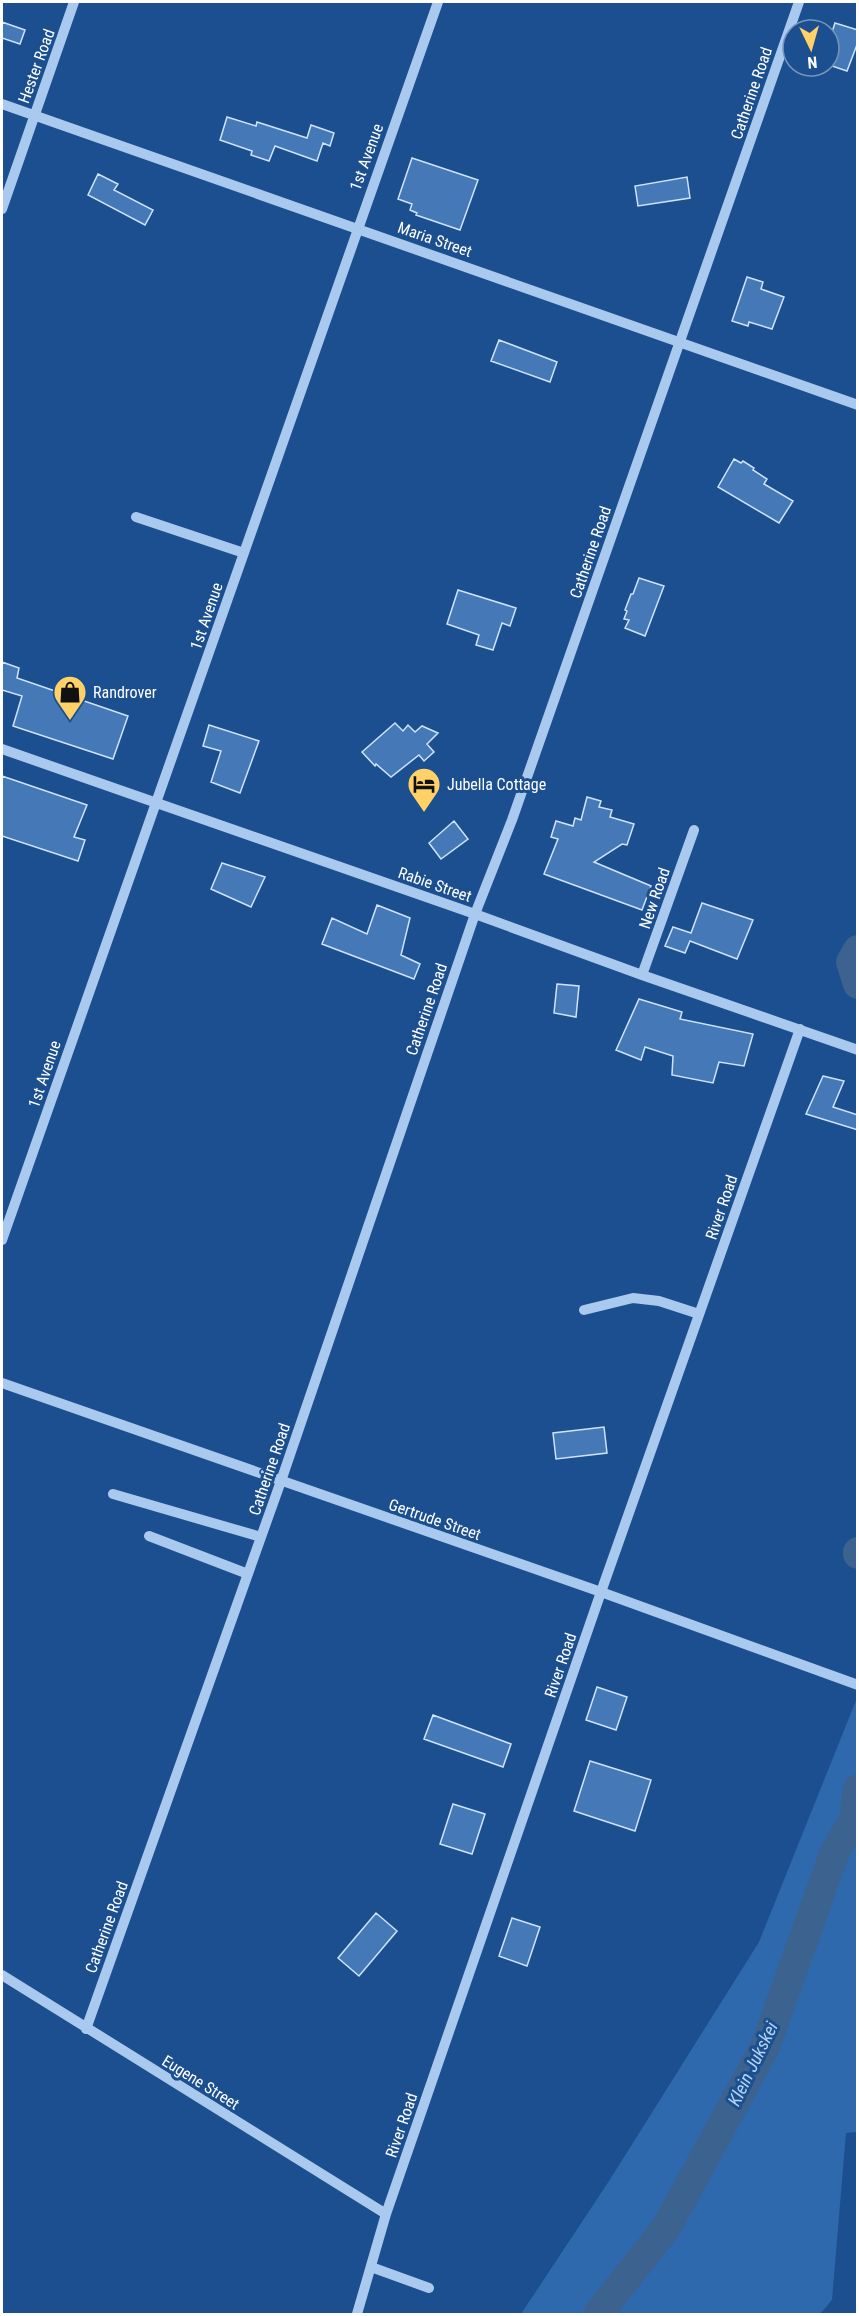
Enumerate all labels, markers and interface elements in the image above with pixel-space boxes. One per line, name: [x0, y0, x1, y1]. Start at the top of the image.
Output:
north arrow: [781, 18, 841, 78]
street label: Hester Road: [14, 26, 59, 106]
street label: Catherine Road: [727, 45, 776, 142]
text: N: [807, 53, 818, 72]
street label: 1st Avenue: [346, 121, 387, 193]
street label: Maria Street: [395, 218, 475, 261]
street label: Catherine Road: [566, 504, 615, 601]
street label: 1st Avenue: [186, 580, 227, 652]
shop icon: Randrover: [52, 674, 88, 721]
place label: Randrover: [93, 683, 157, 702]
hotel icon: Jubella Cottage: [406, 766, 442, 813]
place label: Jubella Cottage: [447, 775, 546, 794]
street label: Rabie Street: [396, 863, 474, 906]
street label: New Road: [635, 865, 674, 931]
street label: Catherine Road: [402, 961, 451, 1058]
street label: 1st Avenue: [24, 1038, 65, 1110]
street label: River Road: [702, 1172, 741, 1242]
street label: Catherine Road: [245, 1421, 294, 1518]
street label: Gertrude Street: [386, 1495, 484, 1544]
street label: River Road: [541, 1630, 580, 1700]
street label: Catherine Road: [81, 1879, 132, 1976]
water label: Klein Jukskei: [723, 2017, 782, 2109]
street label: Eugene Street: [159, 2051, 243, 2114]
street label: River Road: [382, 2090, 421, 2160]

